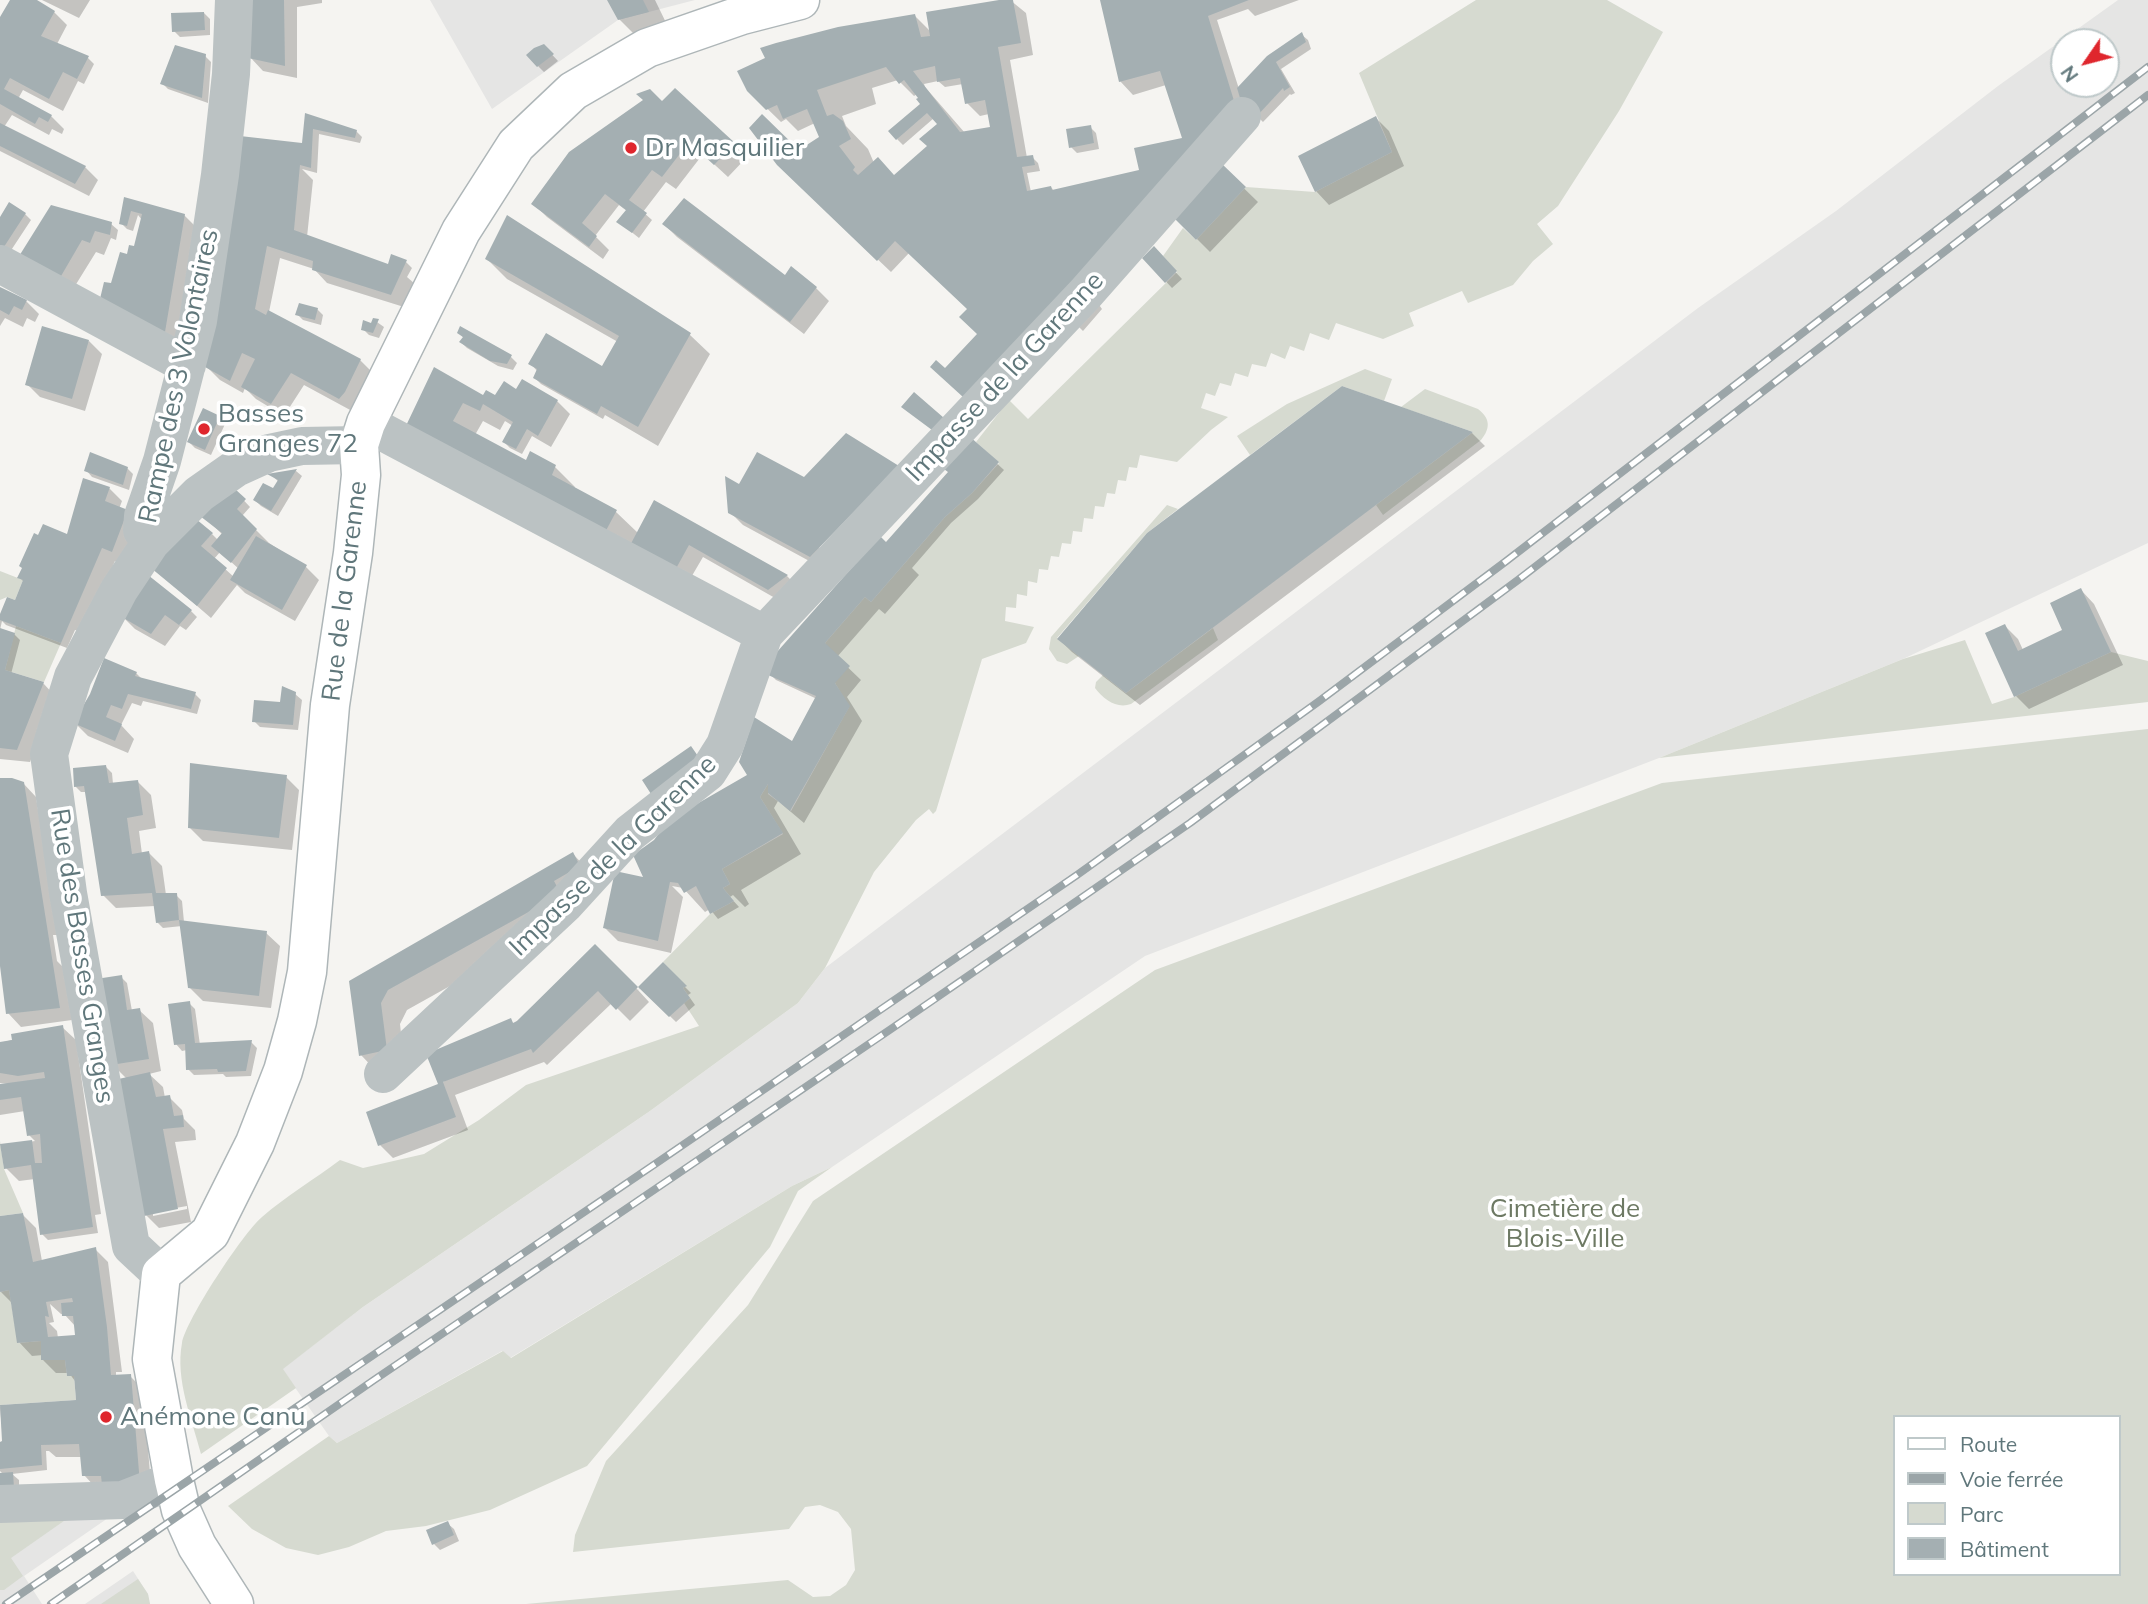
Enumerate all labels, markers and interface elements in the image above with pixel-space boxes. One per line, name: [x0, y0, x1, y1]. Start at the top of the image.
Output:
north arrow: [2050, 28, 2120, 98]
text: N: [2055, 61, 2083, 87]
place label: Dr Masquilier: [645, 132, 804, 164]
marker: Dr Masquilier: [623, 140, 639, 156]
street label: Rampe des 3 Volontaires: [133, 226, 225, 526]
street label: Impasse de la Garenne: [900, 266, 1110, 488]
place label: Basses Granges 72: [218, 398, 358, 460]
marker: Basses Granges 72: [196, 421, 212, 437]
street label: Rue de la Garenne: [316, 479, 374, 703]
street label: Impasse de la Garenne: [503, 749, 723, 963]
street label: Rue des Basses Granges: [43, 806, 121, 1106]
park label: Cimetière de Blois-Ville: [1490, 1193, 1640, 1254]
place label: Anémone Canu: [120, 1401, 306, 1433]
marker: Anémone Canu: [98, 1409, 114, 1425]
legend: [1892, 1415, 2120, 1576]
text: Route: [1960, 1431, 2017, 1457]
text: Voie ferrée: [1960, 1466, 2064, 1492]
text: Parc: [1960, 1501, 2004, 1527]
text: Bâtiment: [1960, 1536, 2049, 1562]

